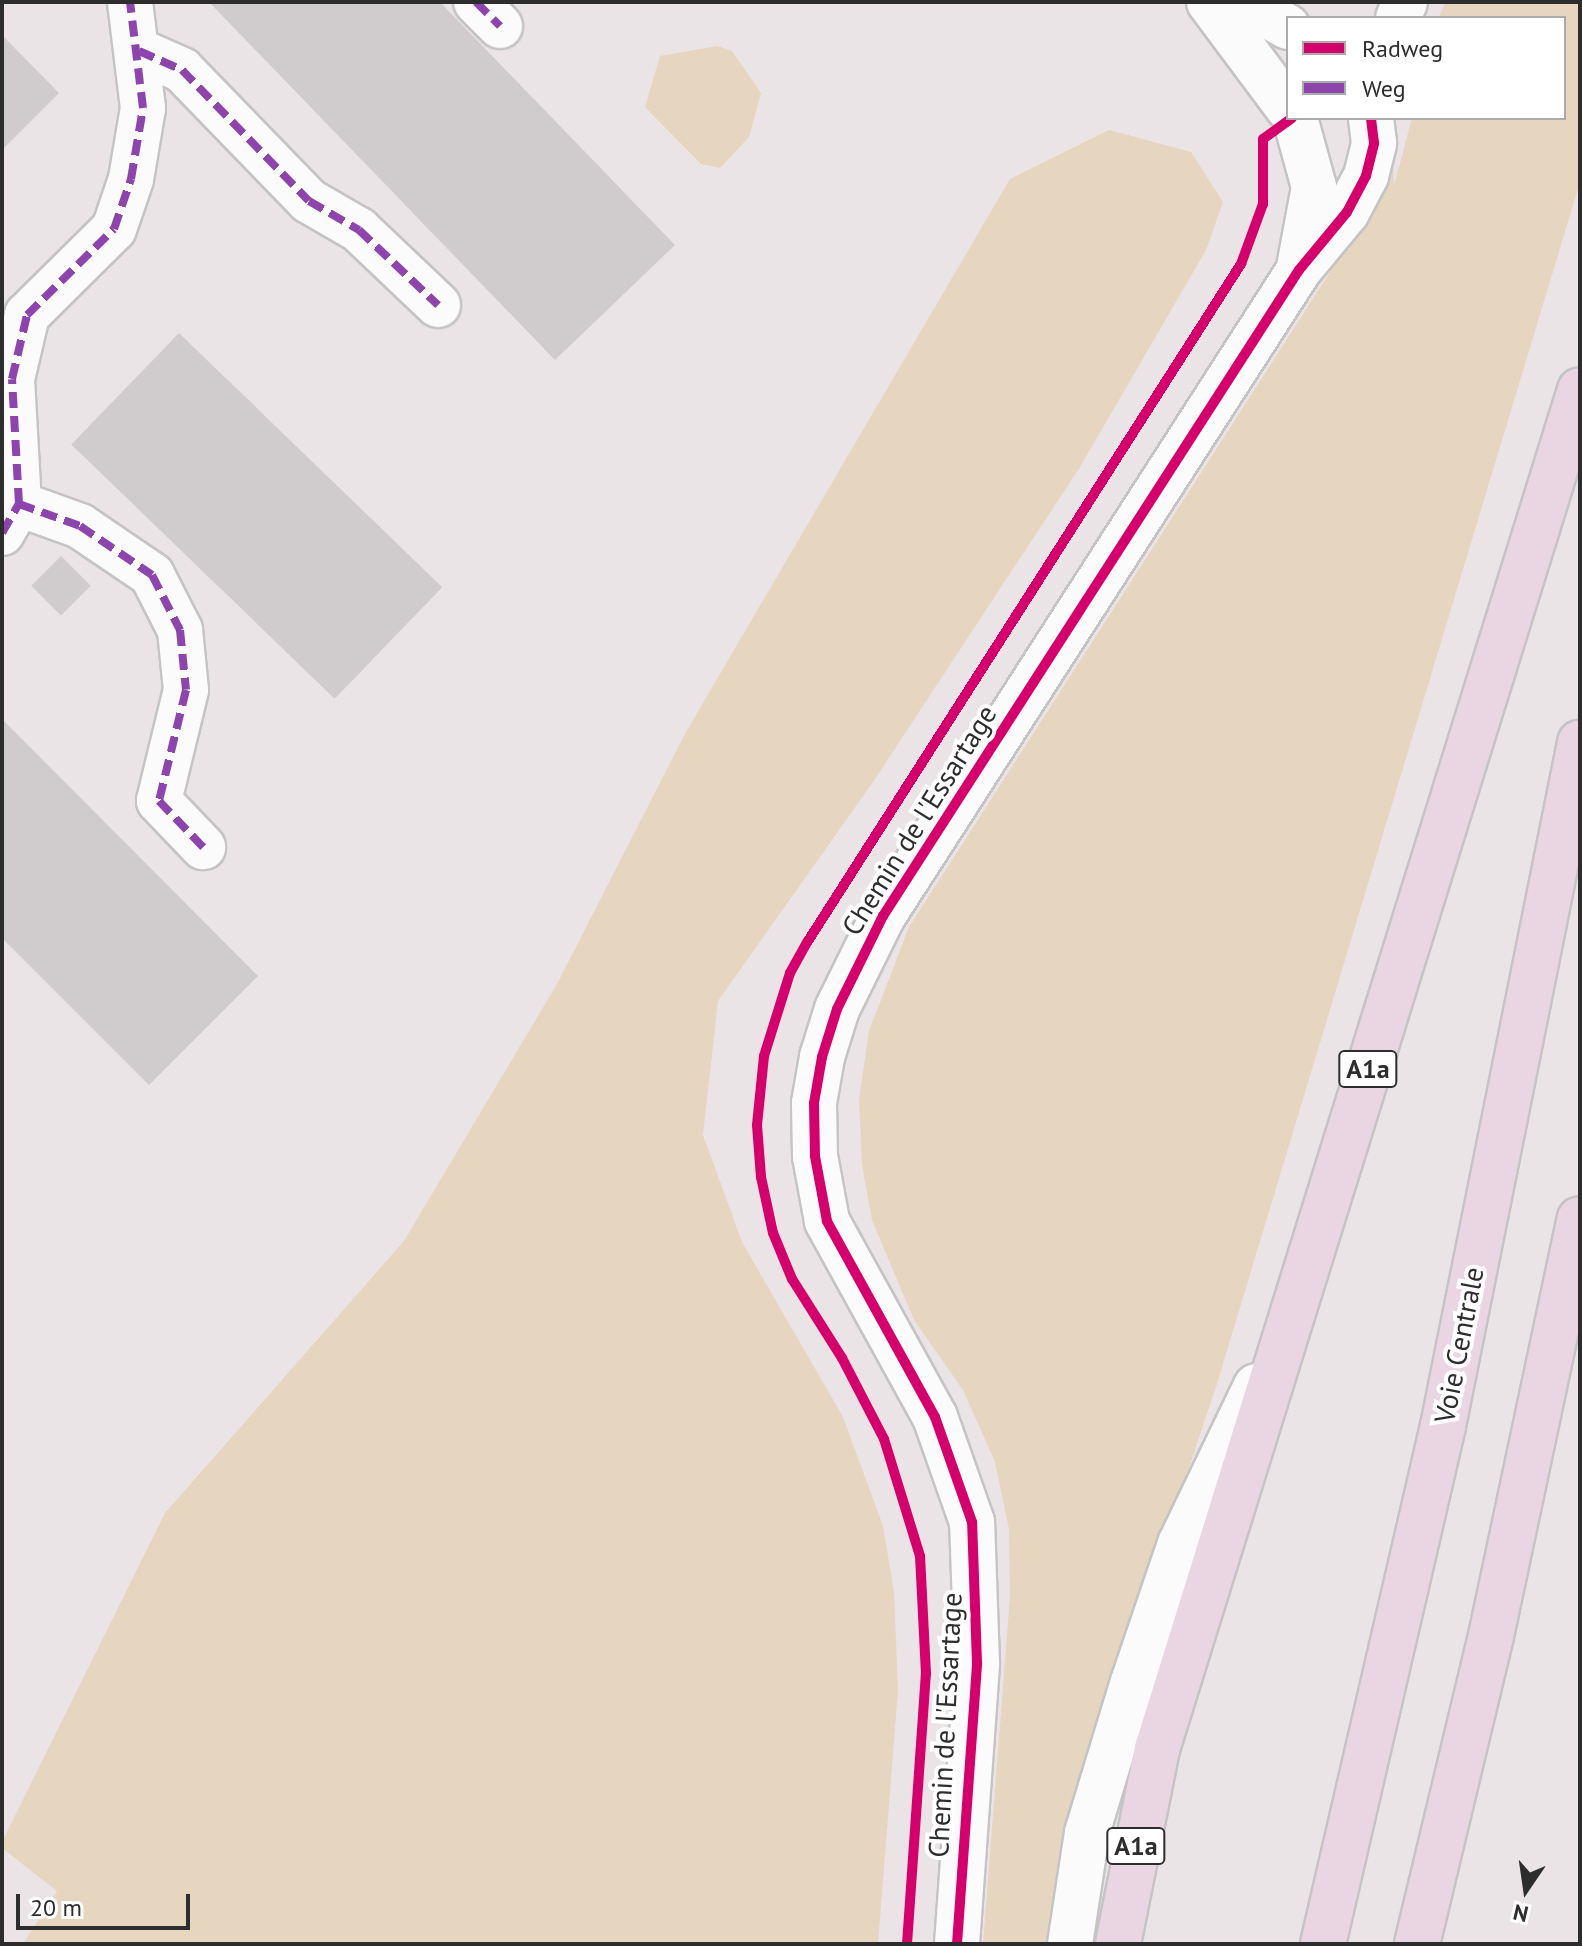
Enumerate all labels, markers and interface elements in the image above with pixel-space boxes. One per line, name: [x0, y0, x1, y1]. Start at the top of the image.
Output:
legend: [1286, 16, 1566, 120]
text: Radweg: [1362, 33, 1443, 64]
text: Weg: [1362, 73, 1406, 104]
street label: Chemin de l'Essartage: [835, 699, 1003, 941]
road number: A1a: [1338, 1047, 1398, 1091]
street label: Voie Centrale: [1427, 1264, 1491, 1426]
street label: Chemin de l'Essartage: [921, 1592, 969, 1858]
road number: A1a: [1106, 1824, 1166, 1868]
north arrow: [1486, 1850, 1566, 1930]
scale bar: [20, 1878, 194, 1928]
text: 20 m: [30, 1892, 82, 1923]
text: N: [1510, 1898, 1531, 1929]

